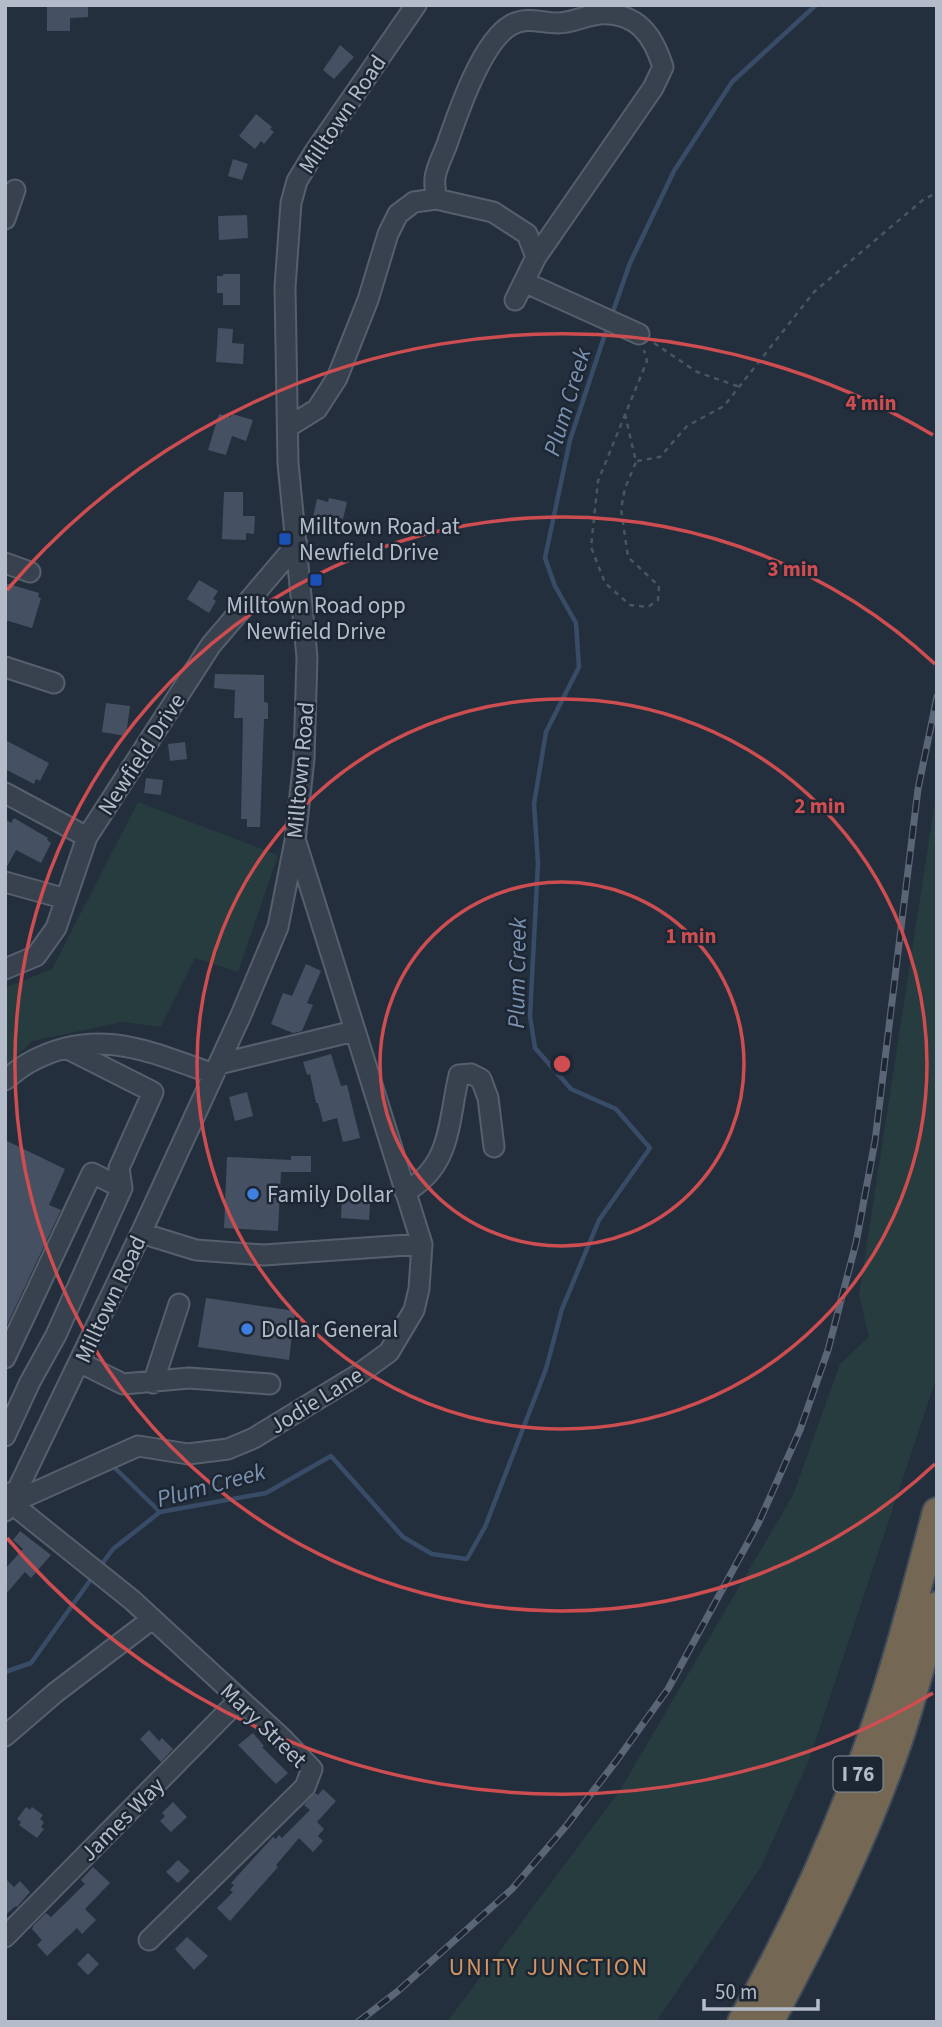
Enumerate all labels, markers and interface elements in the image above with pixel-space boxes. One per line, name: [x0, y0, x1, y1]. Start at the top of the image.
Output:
street label: Milltown Road: [290, 48, 394, 180]
water label: Plum Creek: [534, 343, 601, 460]
text: 4 min: [845, 388, 897, 418]
place label: Milltown Road at Newfield Drive: [299, 510, 460, 569]
marker: Milltown Road at Newfield Drive: [277, 531, 293, 547]
text: 3 min: [767, 554, 819, 584]
marker: Milltown Road opp Newfield Drive: [308, 572, 324, 588]
place label: Milltown Road opp Newfield Drive: [226, 589, 406, 648]
street label: Newfield Drive: [90, 687, 193, 822]
street label: Milltown Road: [278, 700, 323, 840]
text: 2 min: [794, 791, 846, 821]
water label: Plum Creek: [499, 916, 536, 1029]
text: 1 min: [665, 921, 717, 951]
centre of rings: [550, 1052, 574, 1076]
place label: Family Dollar: [267, 1178, 394, 1211]
marker: Family Dollar: [245, 1186, 261, 1202]
street label: Milltown Road: [67, 1230, 154, 1368]
place label: Dollar General: [261, 1313, 398, 1346]
marker: Dollar General: [239, 1321, 255, 1337]
street label: Jodie Lane: [263, 1359, 369, 1442]
water label: Plum Creek: [153, 1454, 270, 1517]
street label: Mary Street: [213, 1675, 315, 1776]
road number: I 76: [834, 1756, 882, 1792]
street label: James Way: [73, 1770, 172, 1869]
district label: UNITY JUNCTION: [449, 1950, 649, 1985]
scale bar: [704, 1968, 818, 2012]
text: 50 m: [715, 1977, 757, 2007]

